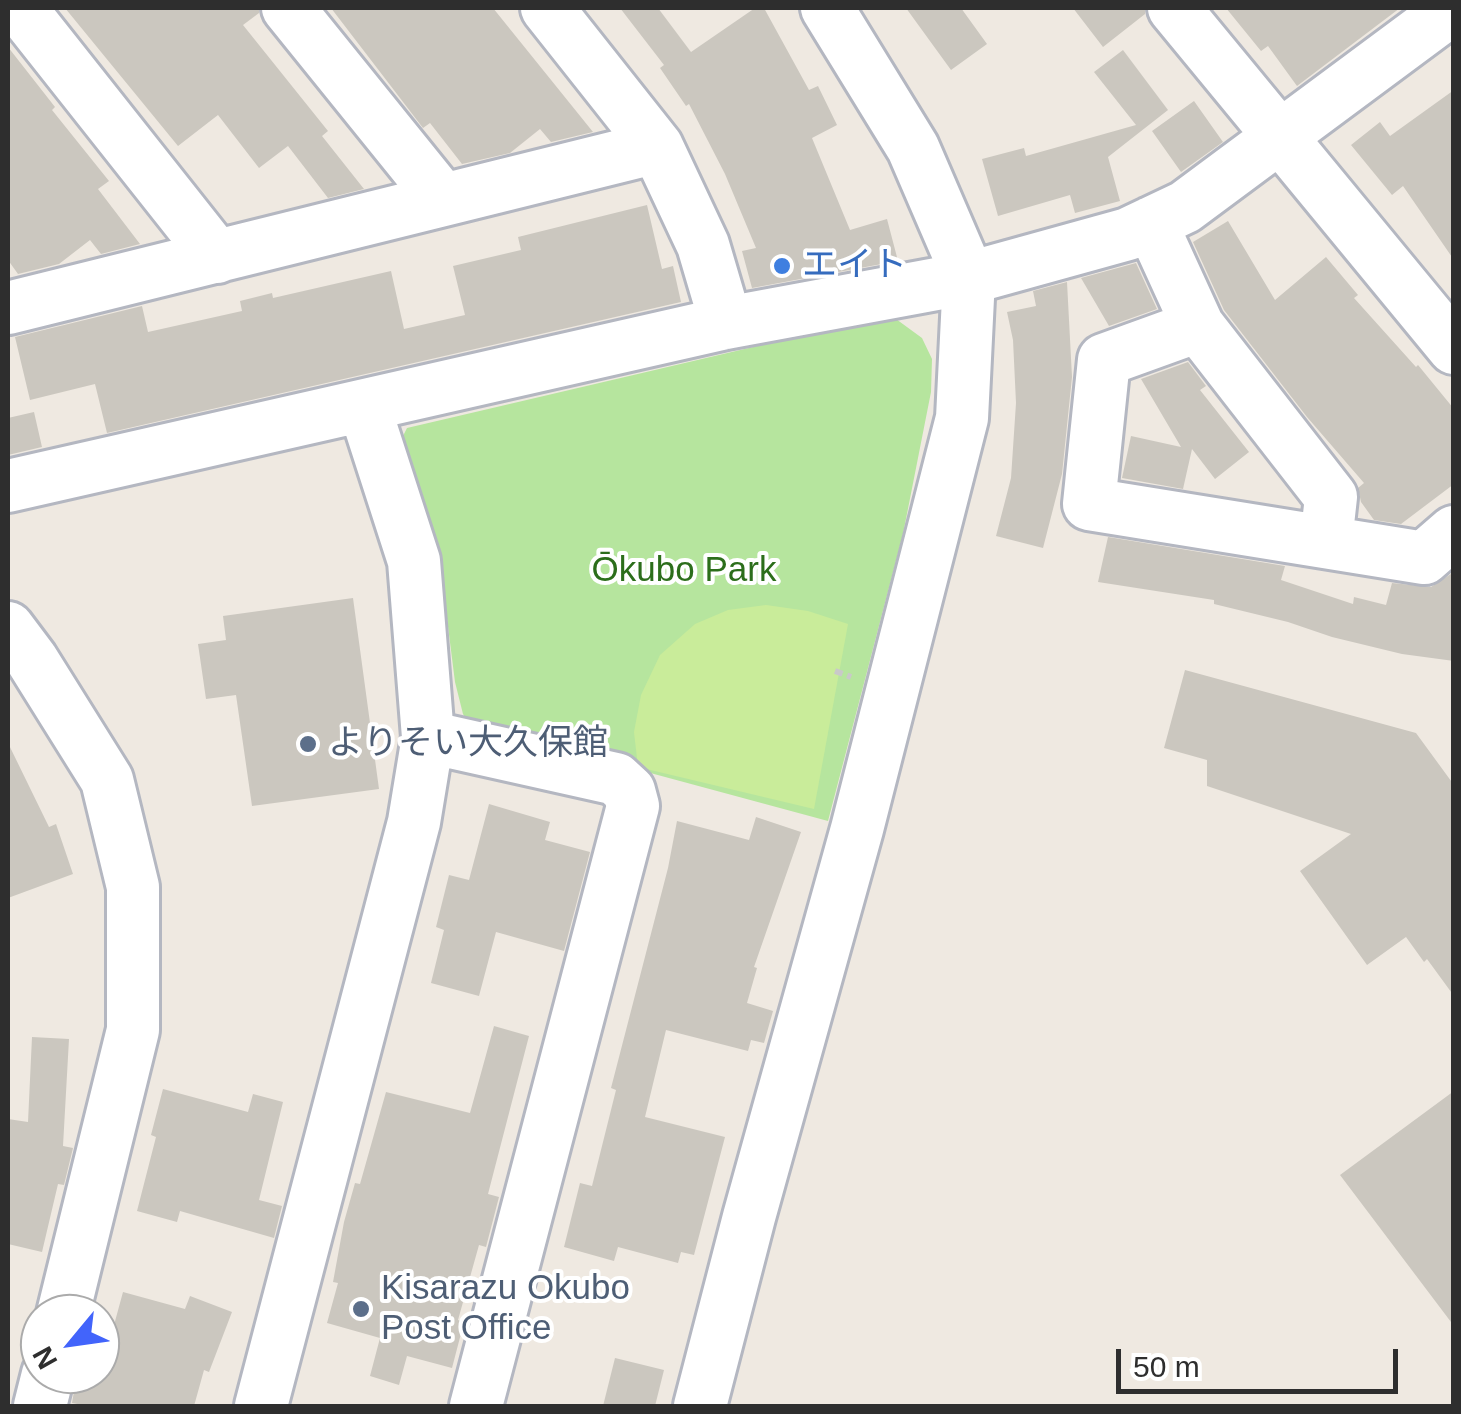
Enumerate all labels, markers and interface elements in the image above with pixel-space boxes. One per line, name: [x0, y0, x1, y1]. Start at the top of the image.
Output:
place label: エイト: [802, 245, 907, 287]
marker: エイト: [771, 255, 793, 277]
park label: Ōkubo Park: [592, 550, 776, 592]
place label: よりそい大久保館: [328, 723, 608, 765]
marker: よりそい大久保館: [297, 733, 319, 755]
place label: Kisarazu Okubo Post Office: [381, 1268, 630, 1350]
north arrow: [20, 1294, 120, 1394]
marker: Kisarazu Okubo Post Office: [350, 1298, 372, 1320]
scale bar: [1121, 1329, 1404, 1391]
text: N: [27, 1341, 64, 1374]
text: 50 m: [1133, 1350, 1200, 1383]

